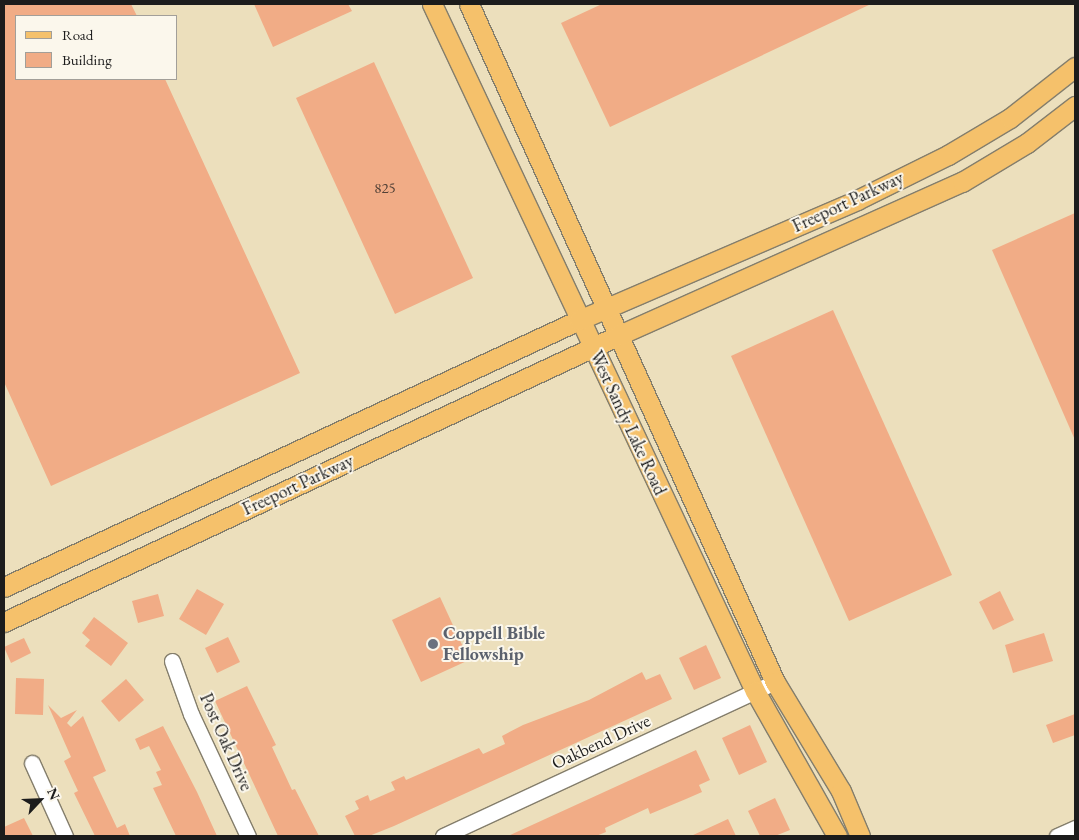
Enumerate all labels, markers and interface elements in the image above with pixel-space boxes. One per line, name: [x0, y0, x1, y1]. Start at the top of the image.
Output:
legend: [15, 15, 178, 80]
text: Road: [62, 25, 93, 44]
text: Building: [62, 50, 112, 69]
street label: Freeport Parkway: [789, 167, 907, 237]
house number: 825: [374, 179, 396, 197]
street label: West Sandy Lake Road: [585, 347, 671, 499]
street label: Freeport Parkway: [239, 450, 357, 520]
place label: Coppell Bible Fellowship: [443, 623, 545, 666]
marker: Coppell Bible Fellowship: [427, 638, 439, 650]
street label: Post Oak Drive: [195, 690, 257, 794]
street label: Oakbend Drive: [548, 710, 654, 774]
north arrow: [15, 775, 65, 825]
text: N: [43, 785, 64, 803]

